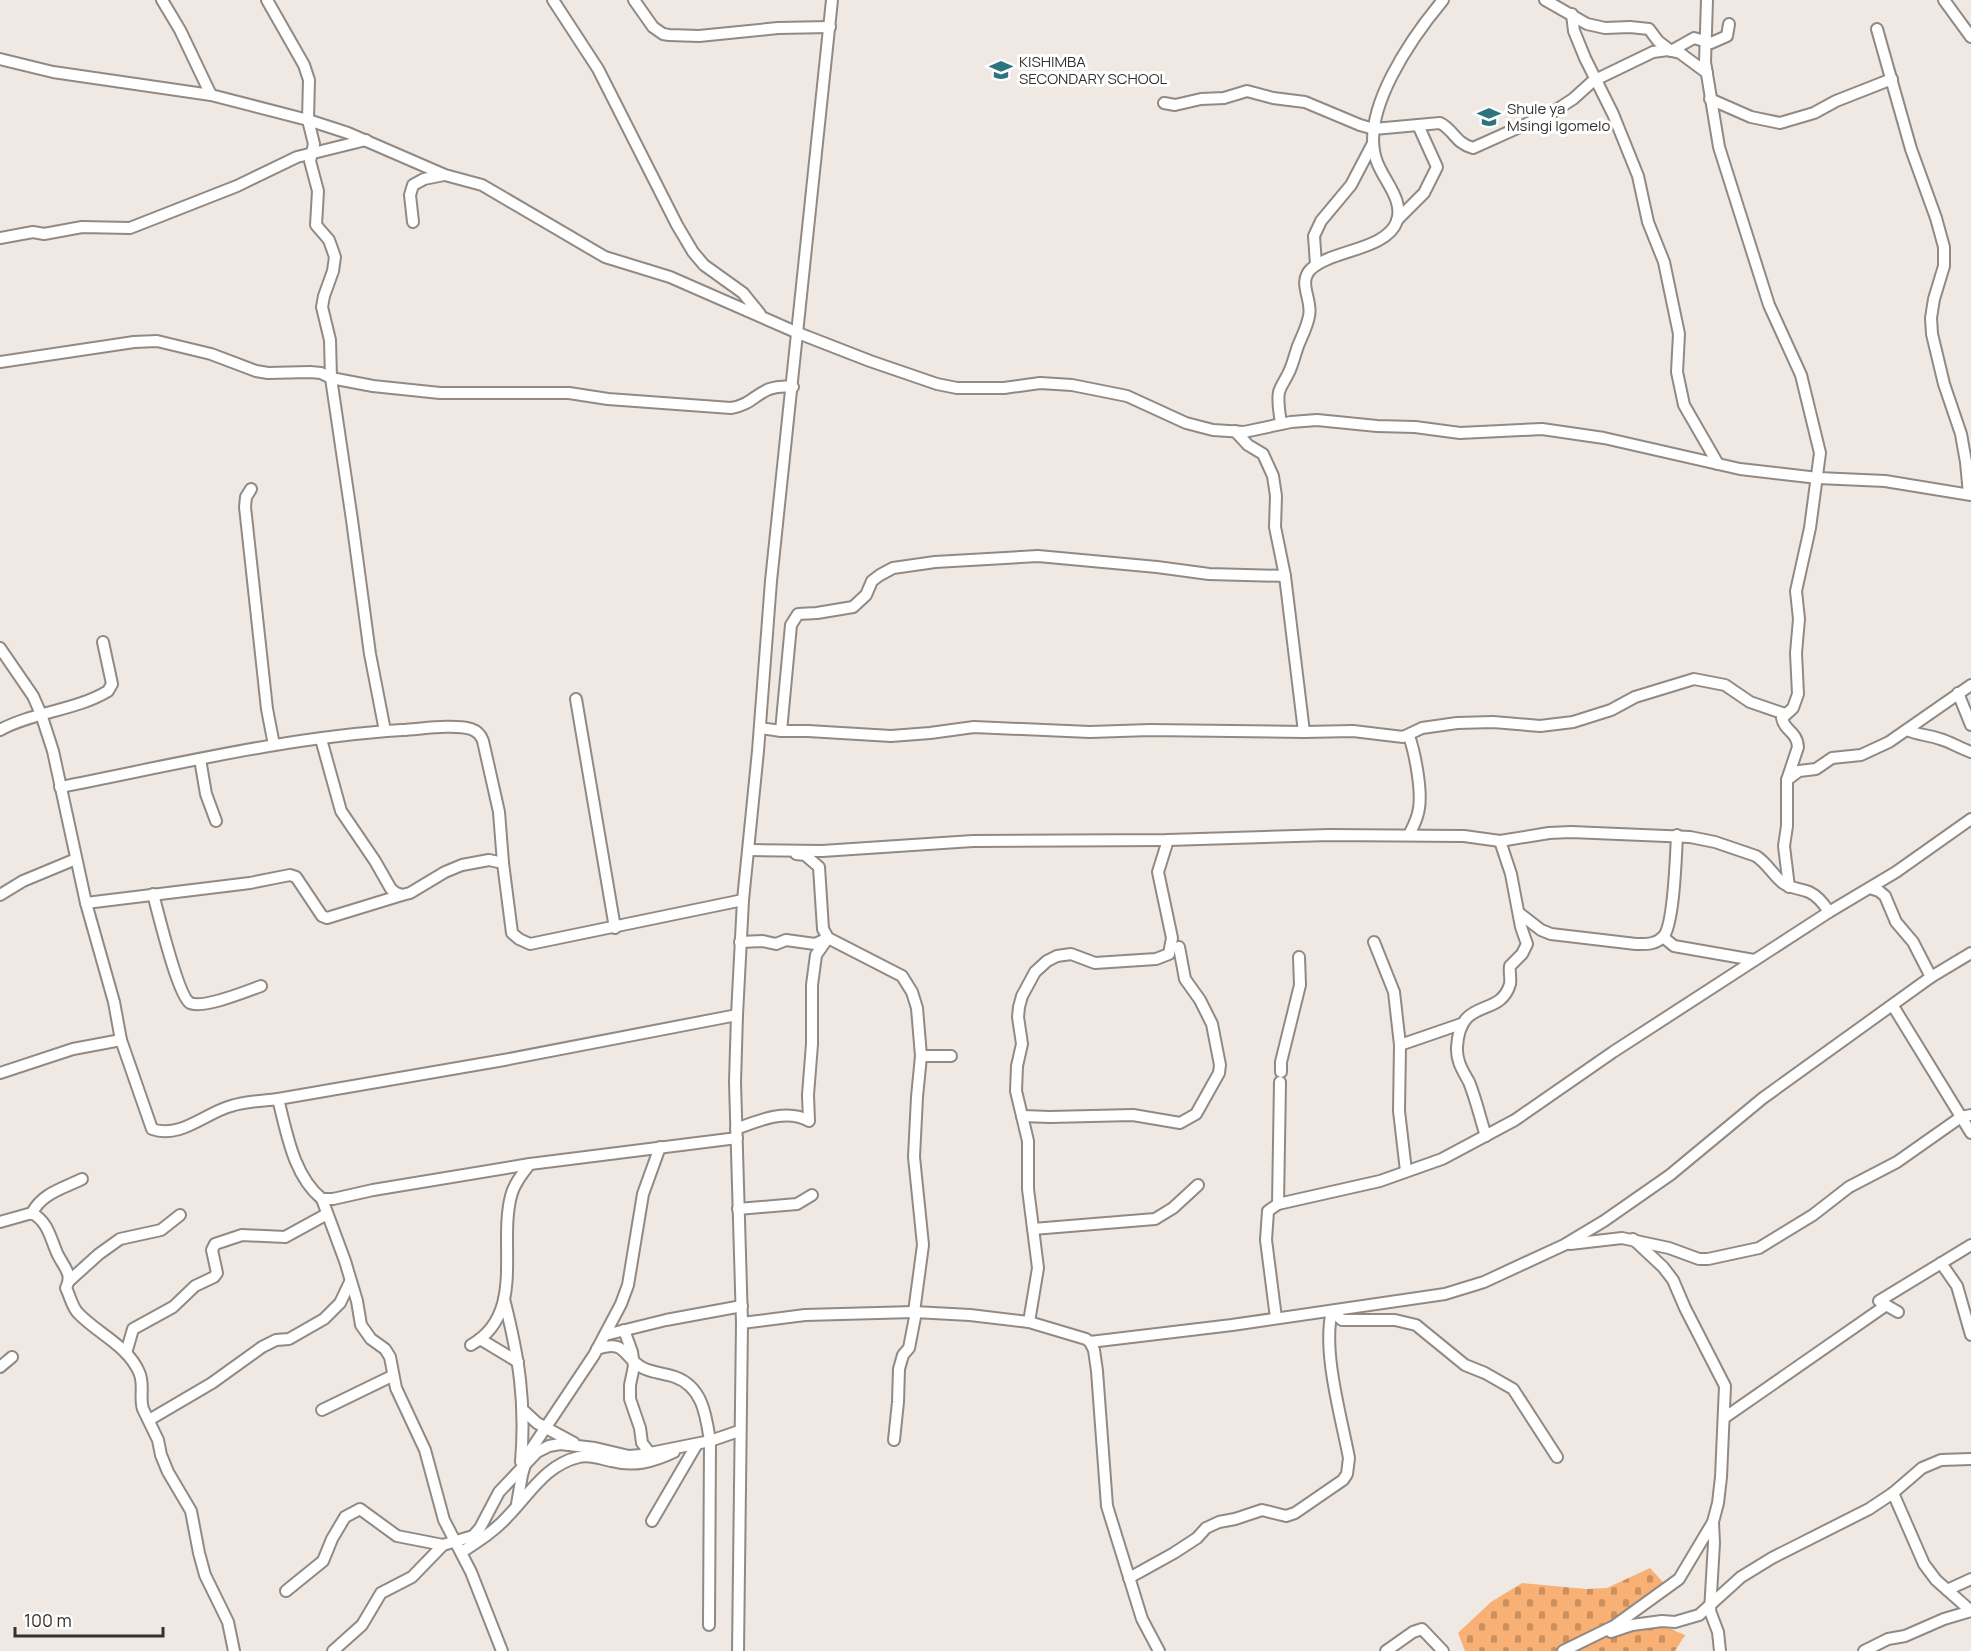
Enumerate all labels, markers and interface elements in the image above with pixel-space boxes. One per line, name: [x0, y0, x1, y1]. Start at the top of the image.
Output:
place label: KISHIMBA SECONDARY SCHOOL: [1019, 51, 1168, 89]
school or university icon: KISHIMBA SECONDARY SCHOOL: [988, 57, 1014, 83]
place label: Shule ya Msingi Igomelo: [1507, 98, 1610, 136]
school or university icon: Shule ya Msingi Igomelo: [1476, 104, 1502, 130]
scale bar: [15, 1600, 164, 1638]
text: 100 m: [24, 1608, 72, 1632]

